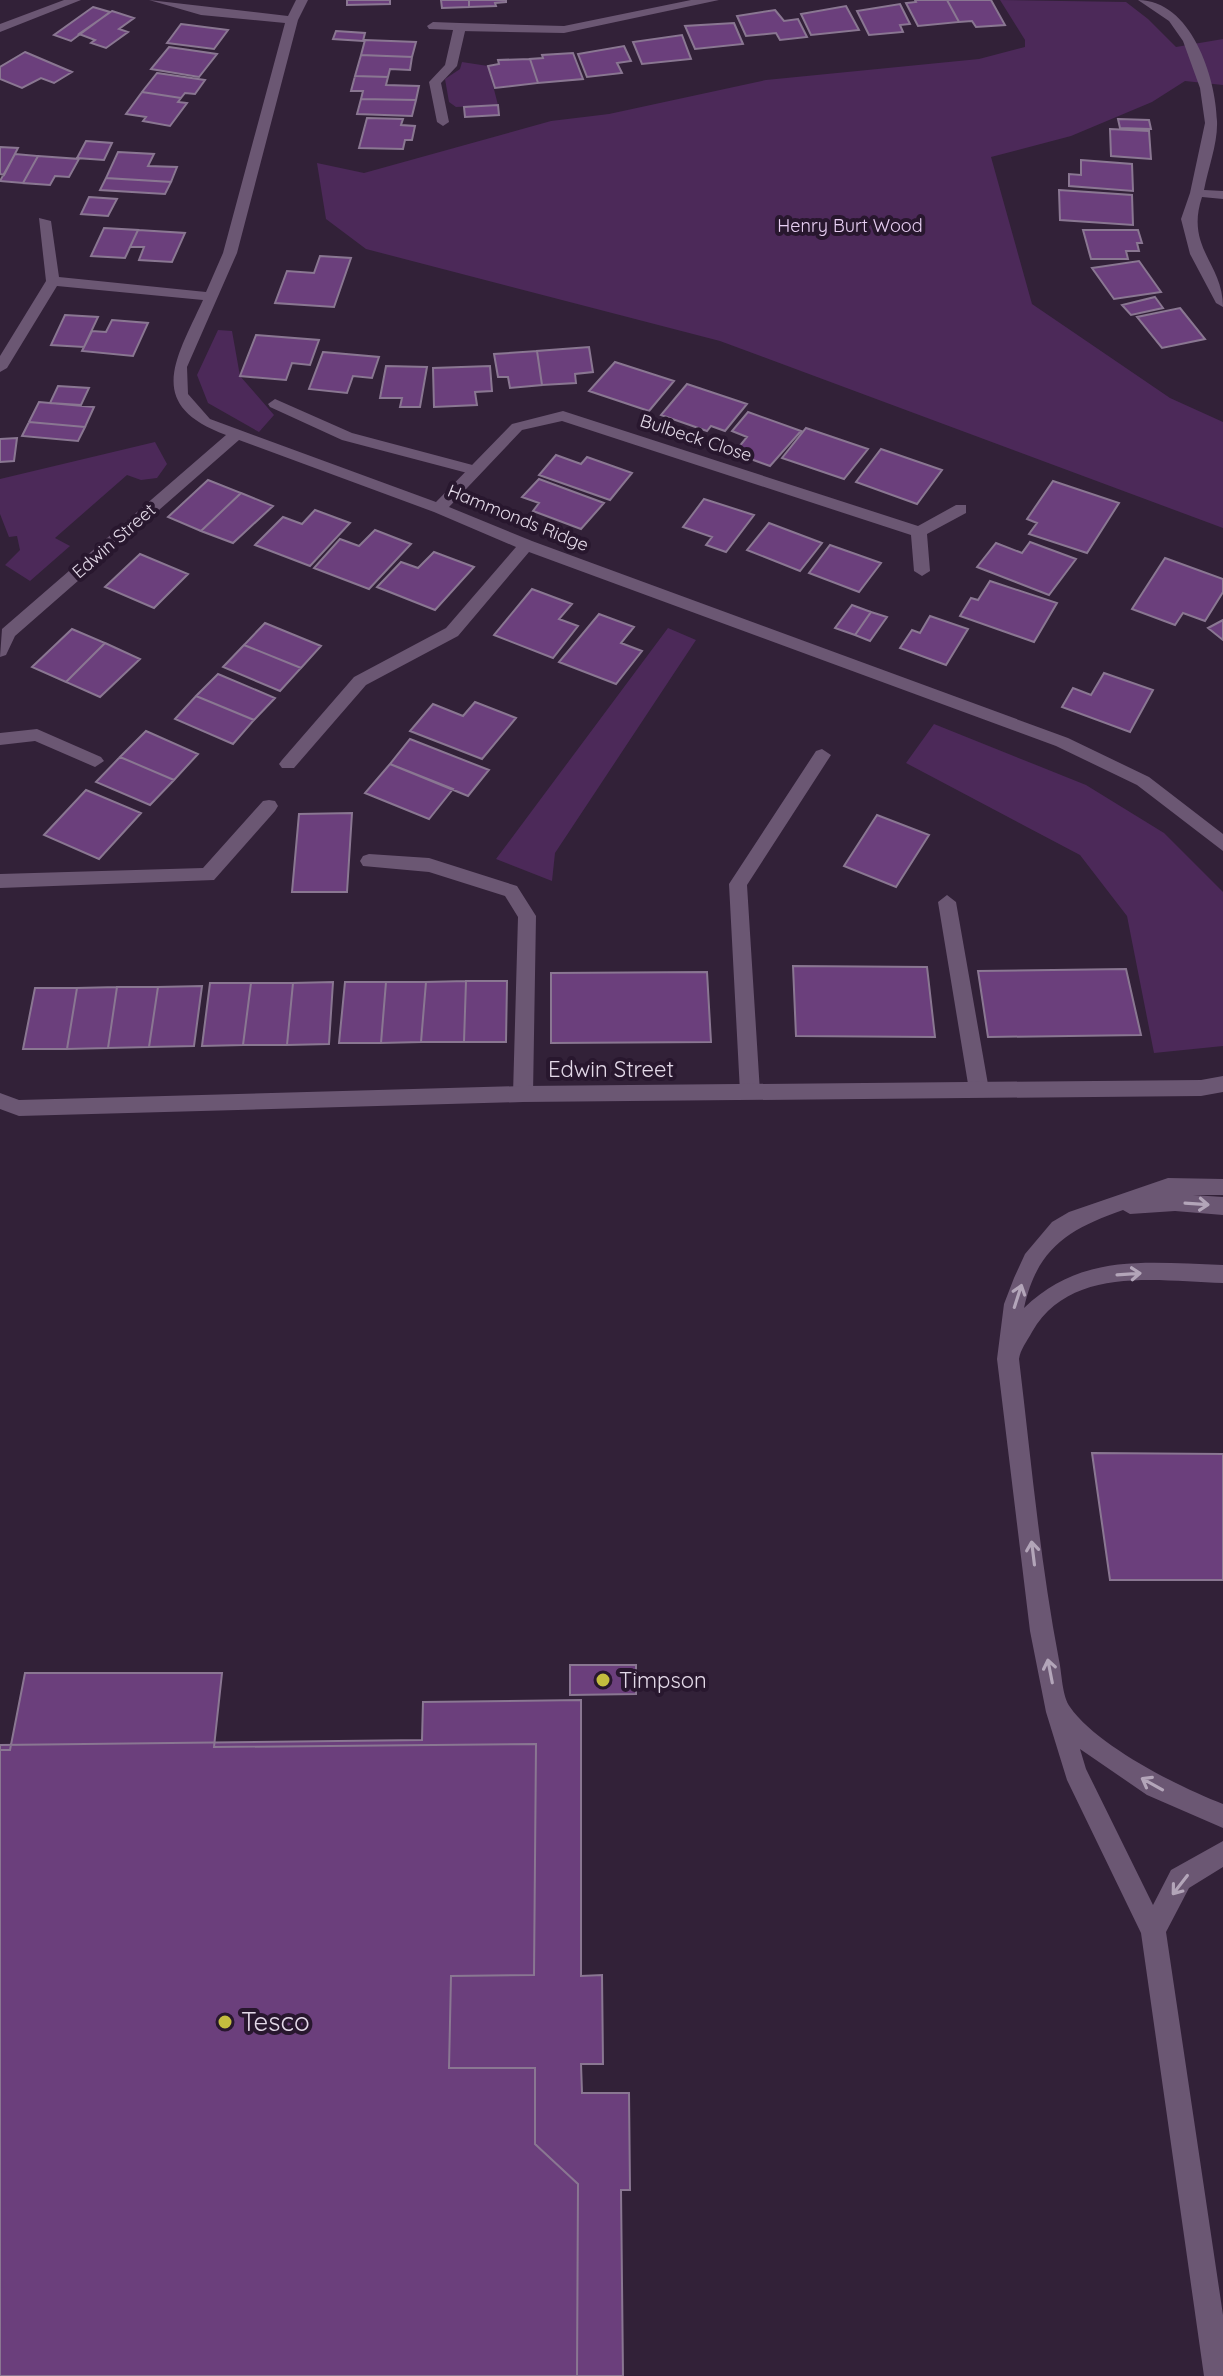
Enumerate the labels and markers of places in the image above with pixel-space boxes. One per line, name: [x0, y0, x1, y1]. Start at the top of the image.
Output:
place label: Timpson: [619, 1666, 707, 1694]
marker: Timpson: [594, 1671, 612, 1689]
place label: Tesco: [241, 2005, 310, 2038]
marker: Tesco: [216, 2013, 234, 2031]

